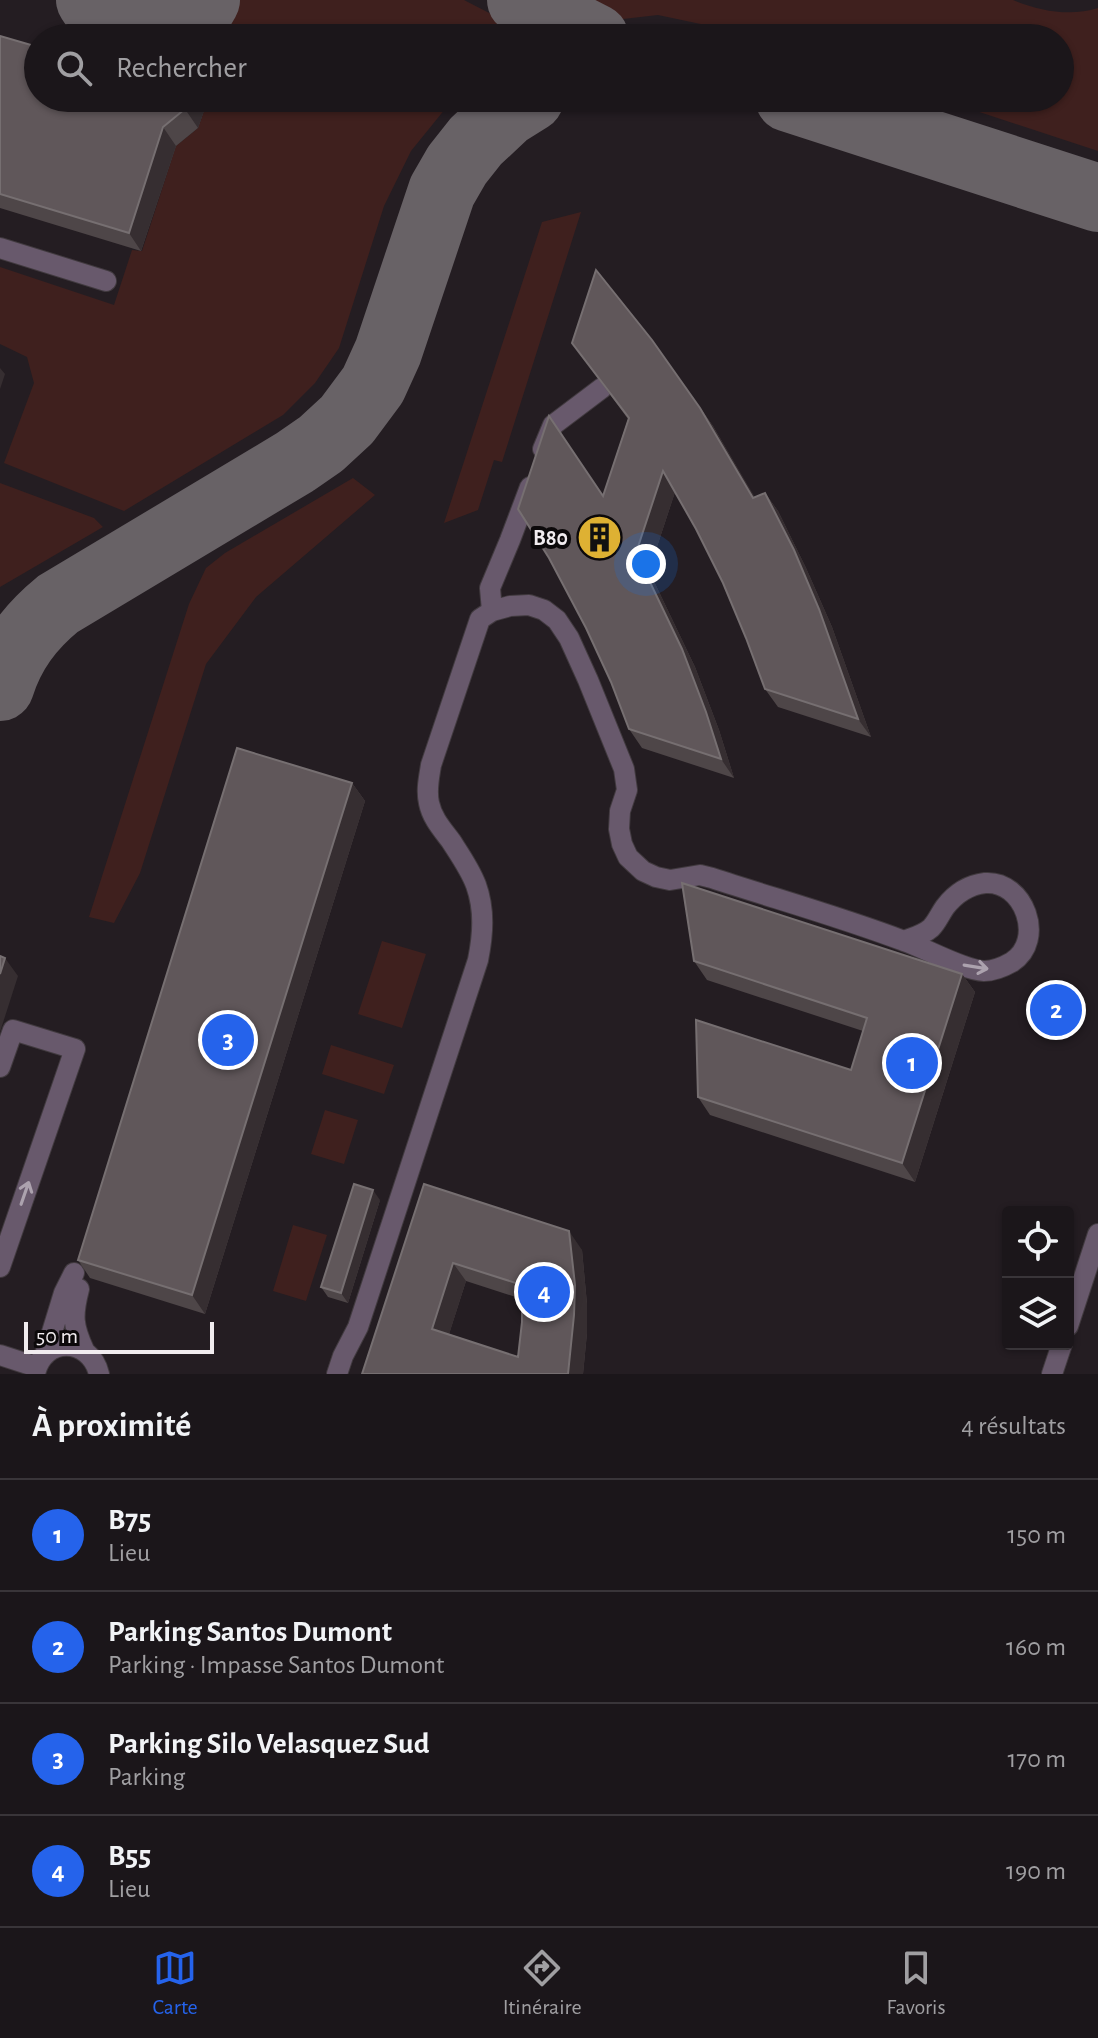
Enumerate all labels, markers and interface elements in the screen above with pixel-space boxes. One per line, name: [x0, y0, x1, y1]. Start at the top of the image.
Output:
search box: [24, 24, 1074, 112]
icon: search: [52, 46, 96, 90]
text: Rechercher: [116, 53, 247, 83]
building icon: B80: [575, 514, 623, 562]
place label: B80: [533, 527, 568, 549]
your location: [626, 544, 666, 584]
one-way arrow: [963, 961, 989, 976]
pin: 2: [1030, 980, 1082, 1040]
pin: 3: [202, 1010, 254, 1070]
pin: 1: [886, 1033, 938, 1093]
one-way arrow: [19, 1181, 34, 1206]
map controls: [1002, 1206, 1074, 1350]
button: locate: [1002, 1206, 1074, 1278]
pin: 4: [518, 1262, 570, 1322]
button: layers: [1002, 1278, 1074, 1350]
scale bar: [24, 1318, 214, 1354]
text: 50 m: [36, 1325, 78, 1347]
text: À proximité: [32, 1409, 191, 1443]
text: 4 résultats: [961, 1413, 1066, 1439]
text: B75: [108, 1505, 151, 1535]
text: 1: [53, 1522, 63, 1548]
text: 150 m: [1007, 1522, 1066, 1548]
text: Lieu: [108, 1540, 150, 1566]
text: Parking Santos Dumont: [108, 1617, 392, 1647]
text: 2: [52, 1634, 64, 1660]
text: 160 m: [1006, 1634, 1066, 1660]
text: Parking · Impasse Santos Dumont: [108, 1652, 444, 1678]
text: Parking Silo Velasquez Sud: [108, 1729, 430, 1759]
text: 3: [52, 1746, 64, 1772]
text: 170 m: [1007, 1746, 1066, 1772]
text: Parking: [108, 1764, 185, 1790]
text: B55: [108, 1841, 151, 1871]
text: 4: [51, 1858, 65, 1884]
text: 190 m: [1006, 1858, 1066, 1884]
text: Lieu: [108, 1876, 150, 1902]
tab: Carte: [152, 1946, 198, 2020]
tab: Itinéraire: [503, 1946, 582, 2020]
tab: Favoris: [887, 1946, 946, 2020]

